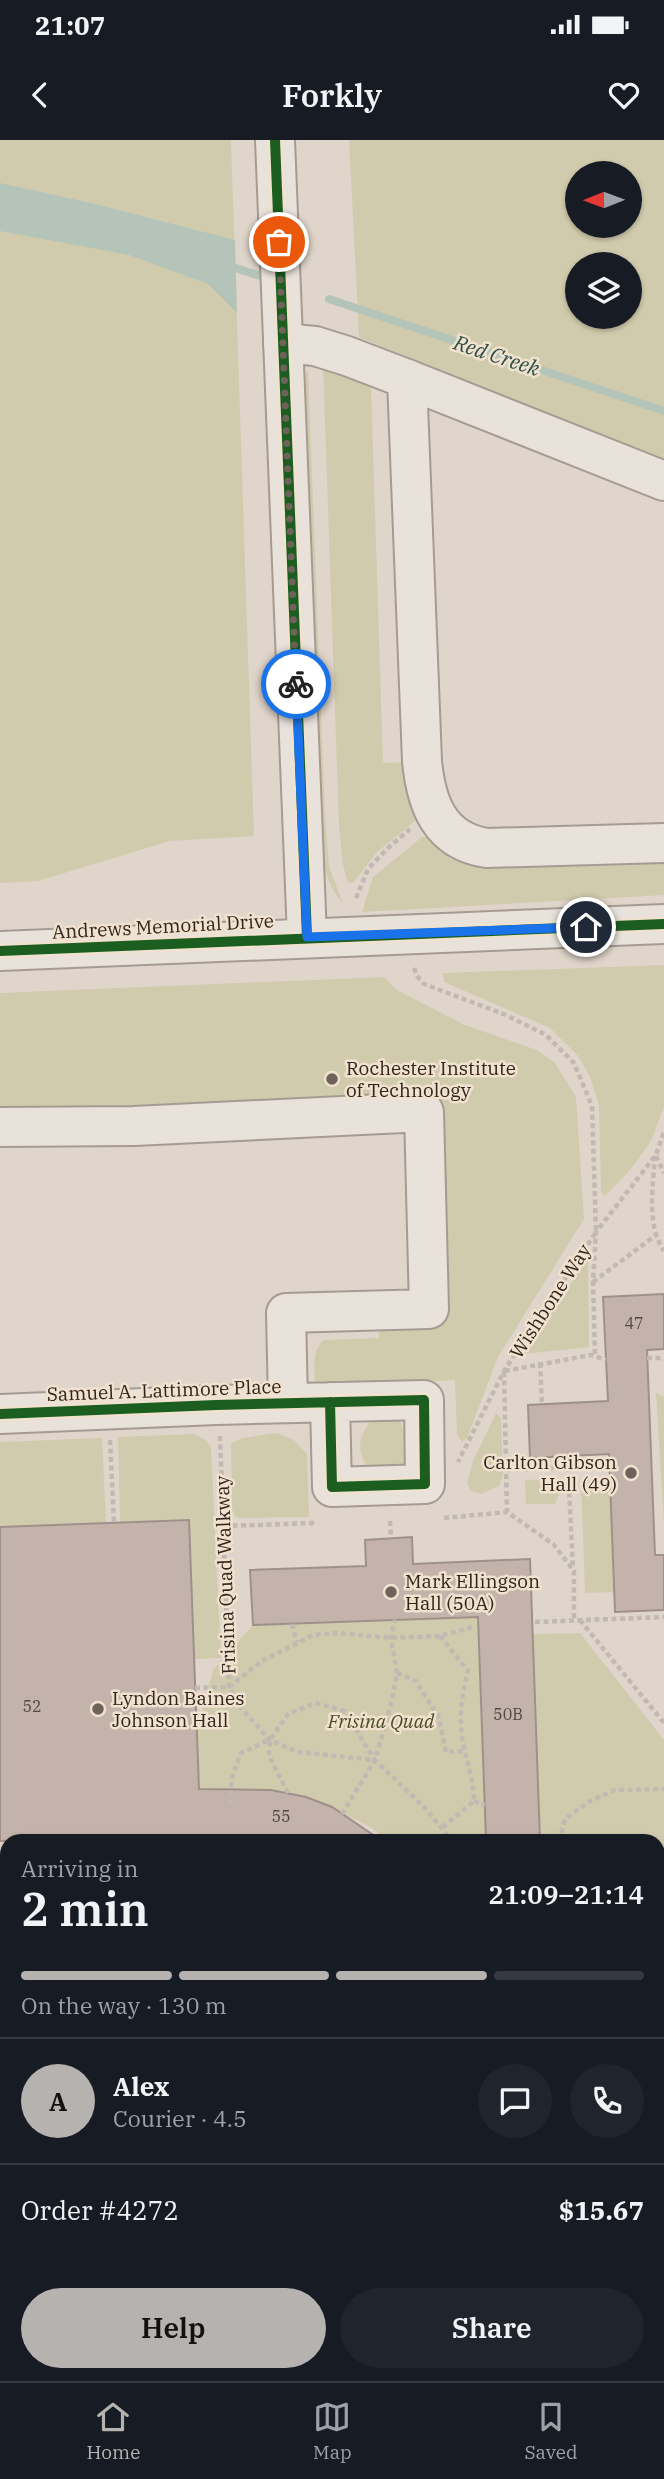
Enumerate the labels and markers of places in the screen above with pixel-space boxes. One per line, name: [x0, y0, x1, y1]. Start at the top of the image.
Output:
pin: [249, 212, 309, 272]
pin: [556, 897, 616, 957]
place label: Rochester Institute of Technology: [346, 1056, 516, 1102]
marker: Rochester Institute of Technology: [324, 1071, 340, 1087]
place label: Carlton Gibson Hall (49): [483, 1450, 617, 1496]
marker: Carlton Gibson Hall (49): [623, 1465, 639, 1481]
place label: Mark Ellingson Hall (50A): [405, 1569, 540, 1615]
marker: Mark Ellingson Hall (50A): [383, 1584, 399, 1600]
place label: Lyndon Baines Johnson Hall: [112, 1686, 245, 1732]
marker: Lyndon Baines Johnson Hall: [90, 1701, 106, 1717]

